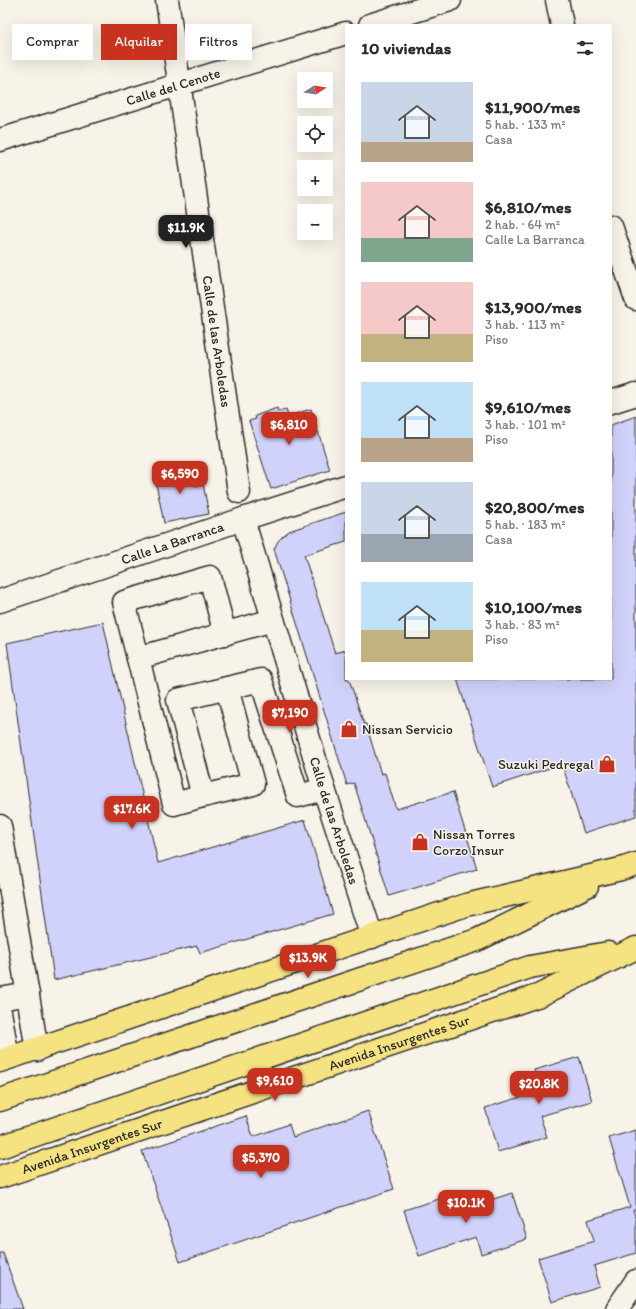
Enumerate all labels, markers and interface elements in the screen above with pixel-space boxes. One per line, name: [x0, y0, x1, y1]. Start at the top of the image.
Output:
chip: Comprar: [12, 24, 93, 60]
chip: Alquilar: [101, 24, 177, 60]
chip: Filtros: [185, 24, 252, 60]
icon: filters: [574, 37, 596, 59]
text: 10 viviendas: [361, 38, 451, 58]
street label: Calle del Cenote: [124, 64, 222, 109]
north arrow: [297, 72, 333, 108]
map controls: [297, 72, 333, 240]
text: $11,900/mes: [485, 97, 580, 117]
icon: home: [393, 98, 441, 146]
button: locate: [297, 116, 333, 152]
text: 5 hab. · 133 m²: [485, 117, 566, 132]
text: Casa: [485, 132, 512, 147]
button: +: [297, 160, 333, 196]
text: $6,810/mes: [485, 197, 571, 217]
icon: home: [393, 198, 441, 246]
button: −: [297, 204, 333, 240]
pin: $11.9K: [153, 215, 219, 249]
text: 2 hab. · 64 m²: [485, 217, 560, 232]
text: $11.9K: [168, 220, 204, 235]
text: Calle La Barranca: [485, 232, 585, 247]
street label: Calle de las Arboledas: [199, 274, 235, 408]
text: $13,900/mes: [485, 297, 582, 317]
icon: home: [393, 298, 441, 346]
text: 3 hab. · 113 m²: [485, 317, 565, 332]
text: Piso: [485, 332, 508, 347]
text: $9,610/mes: [485, 397, 571, 417]
icon: home: [393, 398, 441, 446]
pin: $6,810: [256, 412, 322, 446]
text: $6,810: [270, 417, 308, 432]
text: 3 hab. · 101 m²: [485, 417, 566, 432]
text: Piso: [485, 432, 508, 447]
pin: $6,590: [147, 461, 213, 495]
text: $6,590: [161, 466, 199, 481]
text: $20,800/mes: [485, 497, 584, 517]
icon: home: [393, 498, 441, 546]
street label: Calle La Barranca: [119, 517, 227, 568]
text: 5 hab. · 183 m²: [485, 517, 566, 532]
text: Casa: [485, 532, 512, 547]
text: $10,100/mes: [485, 597, 582, 617]
icon: home: [393, 598, 441, 646]
text: 3 hab. · 83 m²: [485, 617, 560, 632]
text: Piso: [485, 632, 508, 647]
pin: $7,190: [257, 700, 323, 734]
text: $7,190: [272, 705, 308, 720]
shop icon: Nissan Servicio: [339, 719, 359, 739]
place label: Nissan Servicio: [362, 721, 453, 738]
shop icon: Suzuki Pedregal: [597, 754, 617, 774]
street label: Calle de las Arboledas: [306, 755, 363, 886]
place label: Suzuki Pedregal: [498, 756, 594, 773]
pin: $17.6K: [99, 796, 165, 830]
text: $17.6K: [113, 801, 151, 816]
place label: Nissan Torres Corzo Insur: [433, 826, 515, 859]
shop icon: Nissan Torres Corzo Insur: [410, 832, 430, 852]
pin: $13.9K: [275, 945, 341, 979]
text: $13.9K: [289, 950, 327, 965]
street label: Avenida Insurgentes Sur: [326, 1011, 472, 1074]
pin: $9,610: [242, 1068, 308, 1102]
pin: $20.8K: [506, 1071, 572, 1105]
text: $9,610: [256, 1073, 294, 1088]
text: $20.8K: [519, 1076, 559, 1091]
street label: Avenida Insurgentes Sur: [19, 1114, 165, 1178]
pin: $5,370: [228, 1145, 294, 1179]
text: $5,370: [242, 1150, 280, 1165]
pin: $10.1K: [433, 1190, 499, 1224]
text: $10.1K: [447, 1195, 485, 1210]

